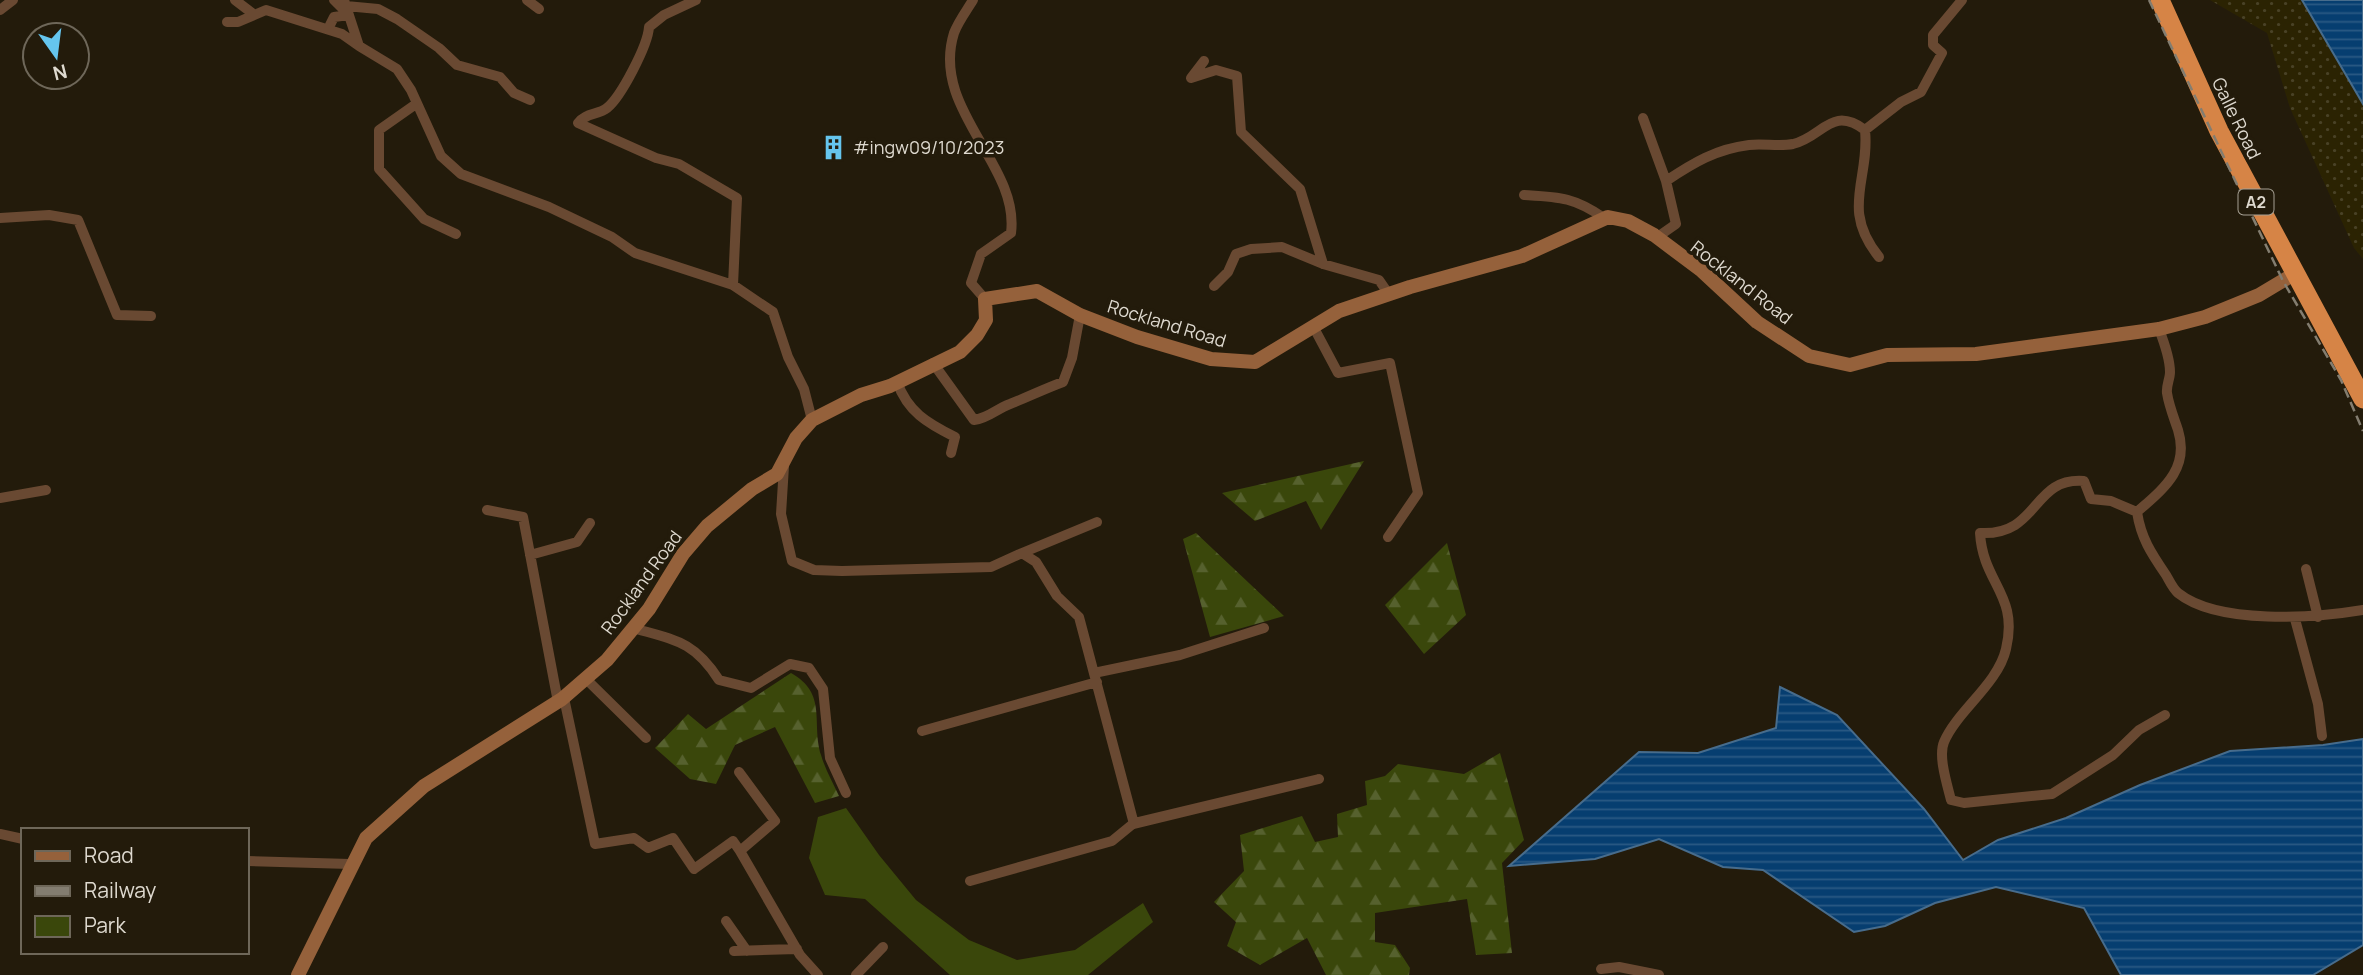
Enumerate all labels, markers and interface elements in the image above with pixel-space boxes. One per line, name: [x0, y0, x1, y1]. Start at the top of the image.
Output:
north arrow: [21, 21, 91, 91]
text: N: [50, 58, 70, 87]
street label: Galle Road: [2207, 73, 2267, 163]
building icon: #ingw09/10/2023: [819, 133, 847, 161]
place label: #ingw09/10/2023: [853, 135, 1005, 159]
road number: A2: [2238, 190, 2274, 214]
street label: Rockland Road: [1686, 235, 1798, 329]
street label: Rockland Road: [1105, 294, 1229, 352]
street label: Rockland Road: [595, 525, 687, 639]
legend: [21, 828, 248, 954]
text: Road: [84, 841, 134, 869]
text: Railway: [84, 876, 156, 904]
text: Park: [84, 911, 126, 939]

